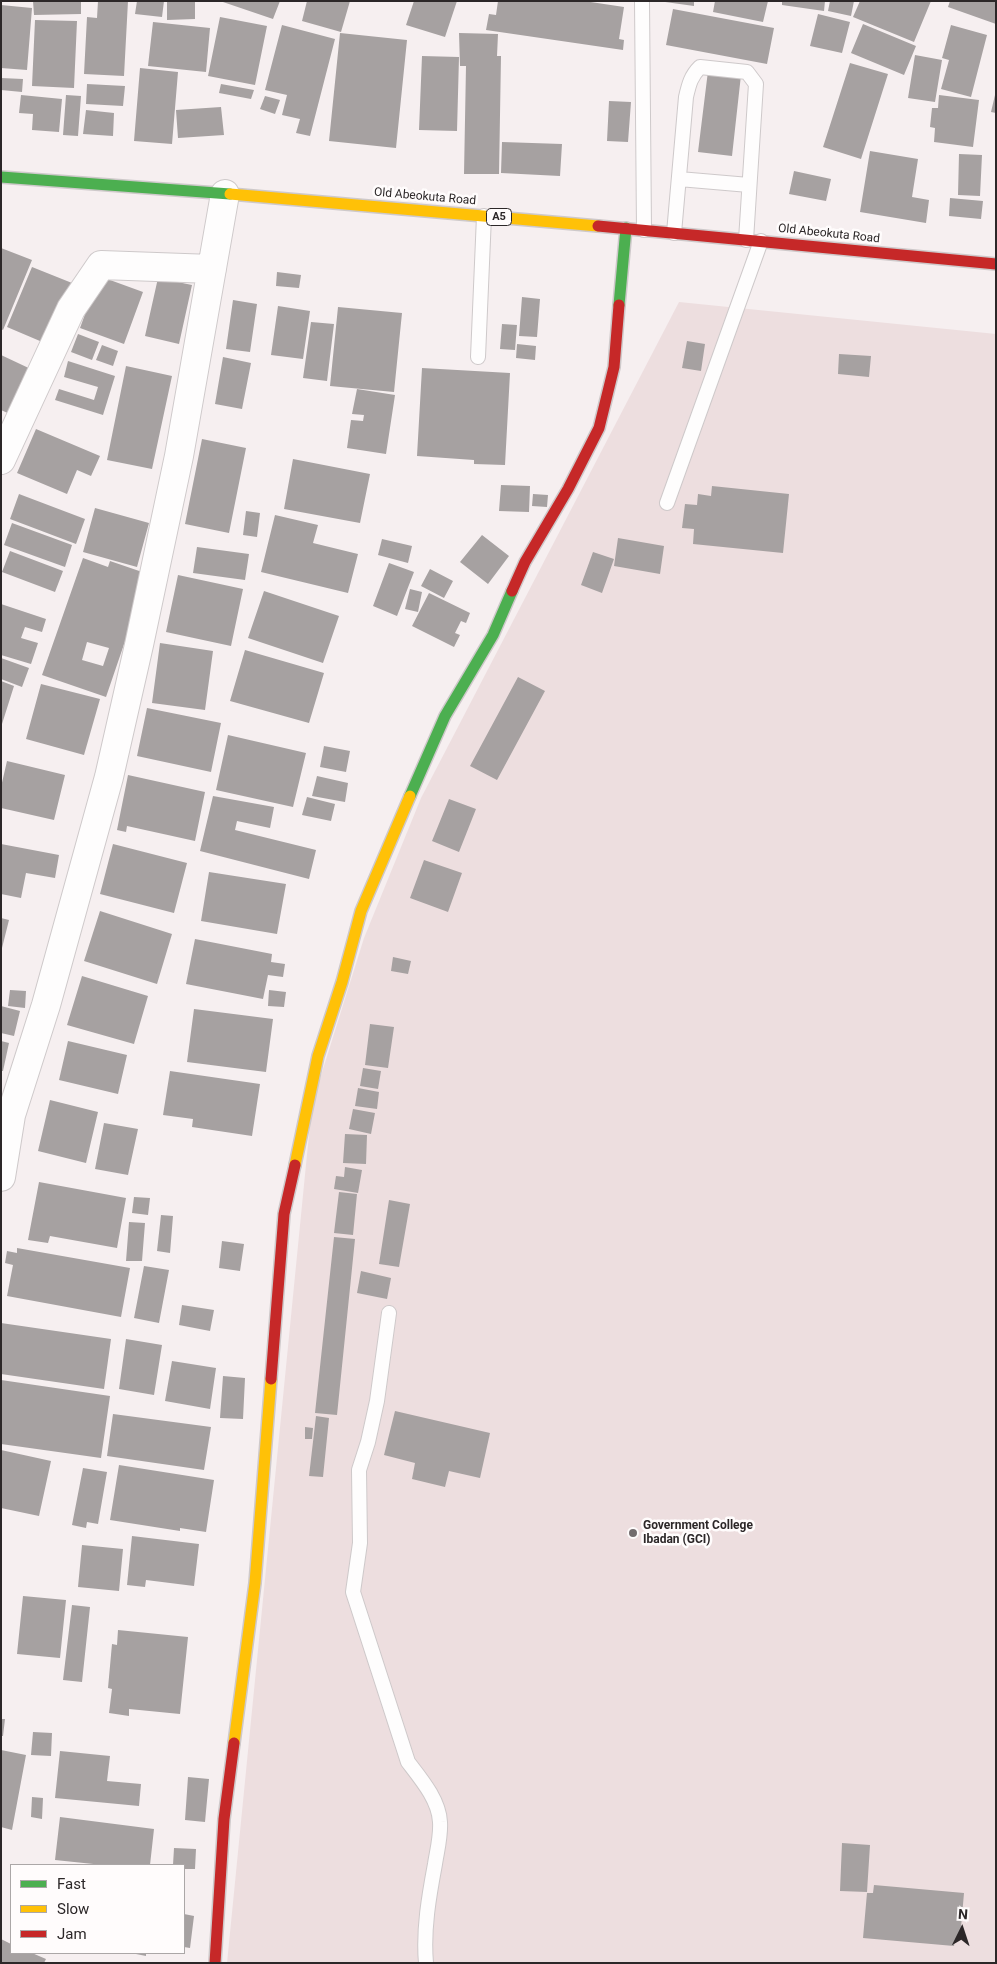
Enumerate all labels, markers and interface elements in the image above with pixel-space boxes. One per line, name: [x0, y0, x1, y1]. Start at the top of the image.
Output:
street label: Old Abeokuta Road: [373, 185, 477, 209]
road number: A5: [486, 208, 512, 226]
street label: Old Abeokuta Road: [777, 221, 881, 247]
place label: Government College Ibadan (GCI): [643, 1519, 753, 1547]
marker: Government College Ibadan (GCI): [627, 1527, 639, 1539]
legend: [10, 1864, 185, 1954]
text: Fast: [57, 1875, 86, 1893]
text: Slow: [57, 1900, 89, 1918]
north arrow: [937, 1904, 987, 1954]
text: N: [958, 1906, 969, 1922]
text: Jam: [57, 1925, 87, 1943]

